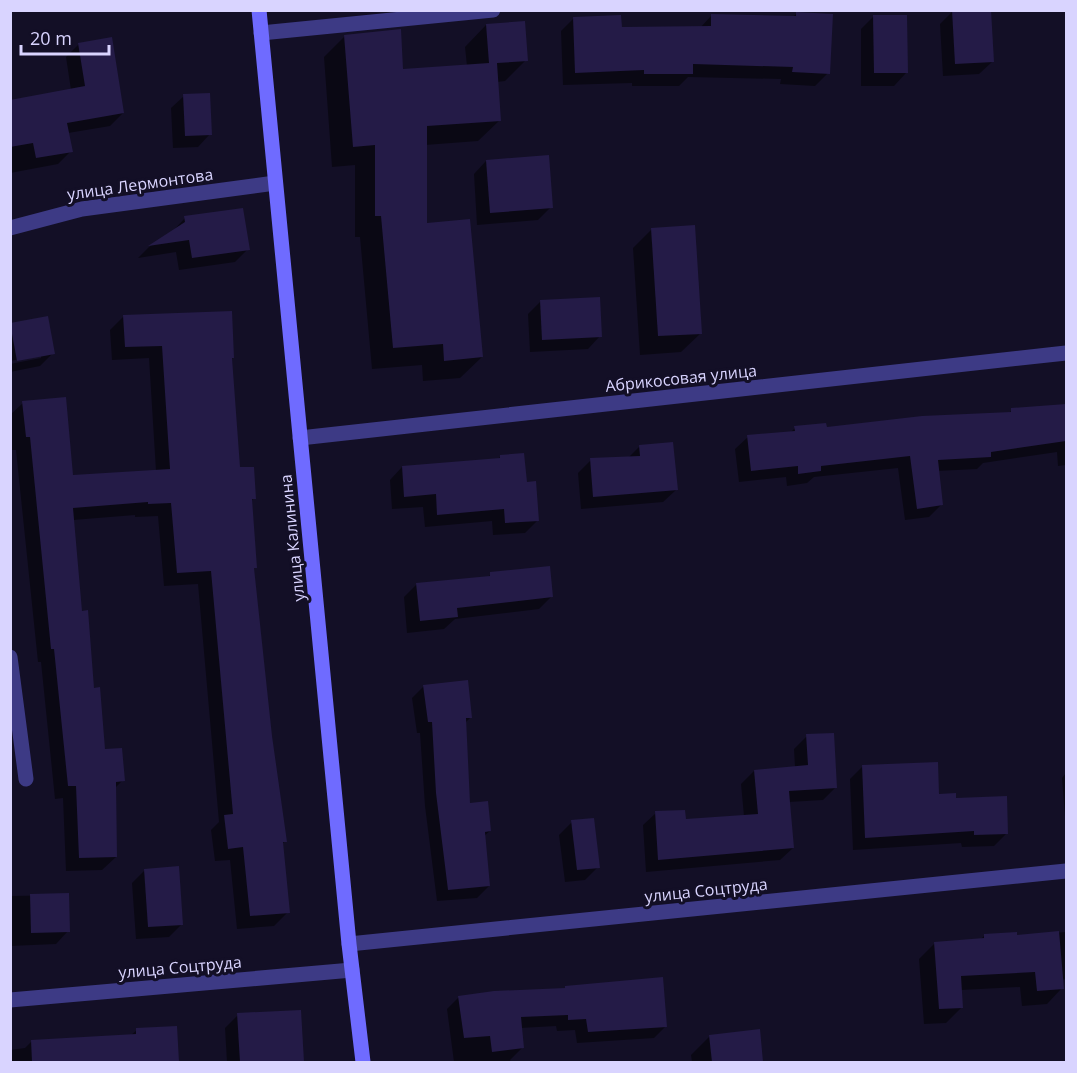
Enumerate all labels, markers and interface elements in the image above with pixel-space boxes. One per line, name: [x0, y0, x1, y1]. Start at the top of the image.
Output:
scale bar: [21, 18, 110, 56]
text: 20 m: [30, 26, 72, 50]
street label: улица Лермонтова: [66, 163, 214, 205]
street label: Абрикосовая улица: [604, 359, 758, 397]
street label: улица Калинина: [274, 473, 310, 603]
street label: улица Соцтруда: [643, 873, 769, 907]
street label: улица Соцтруда: [118, 951, 242, 983]

